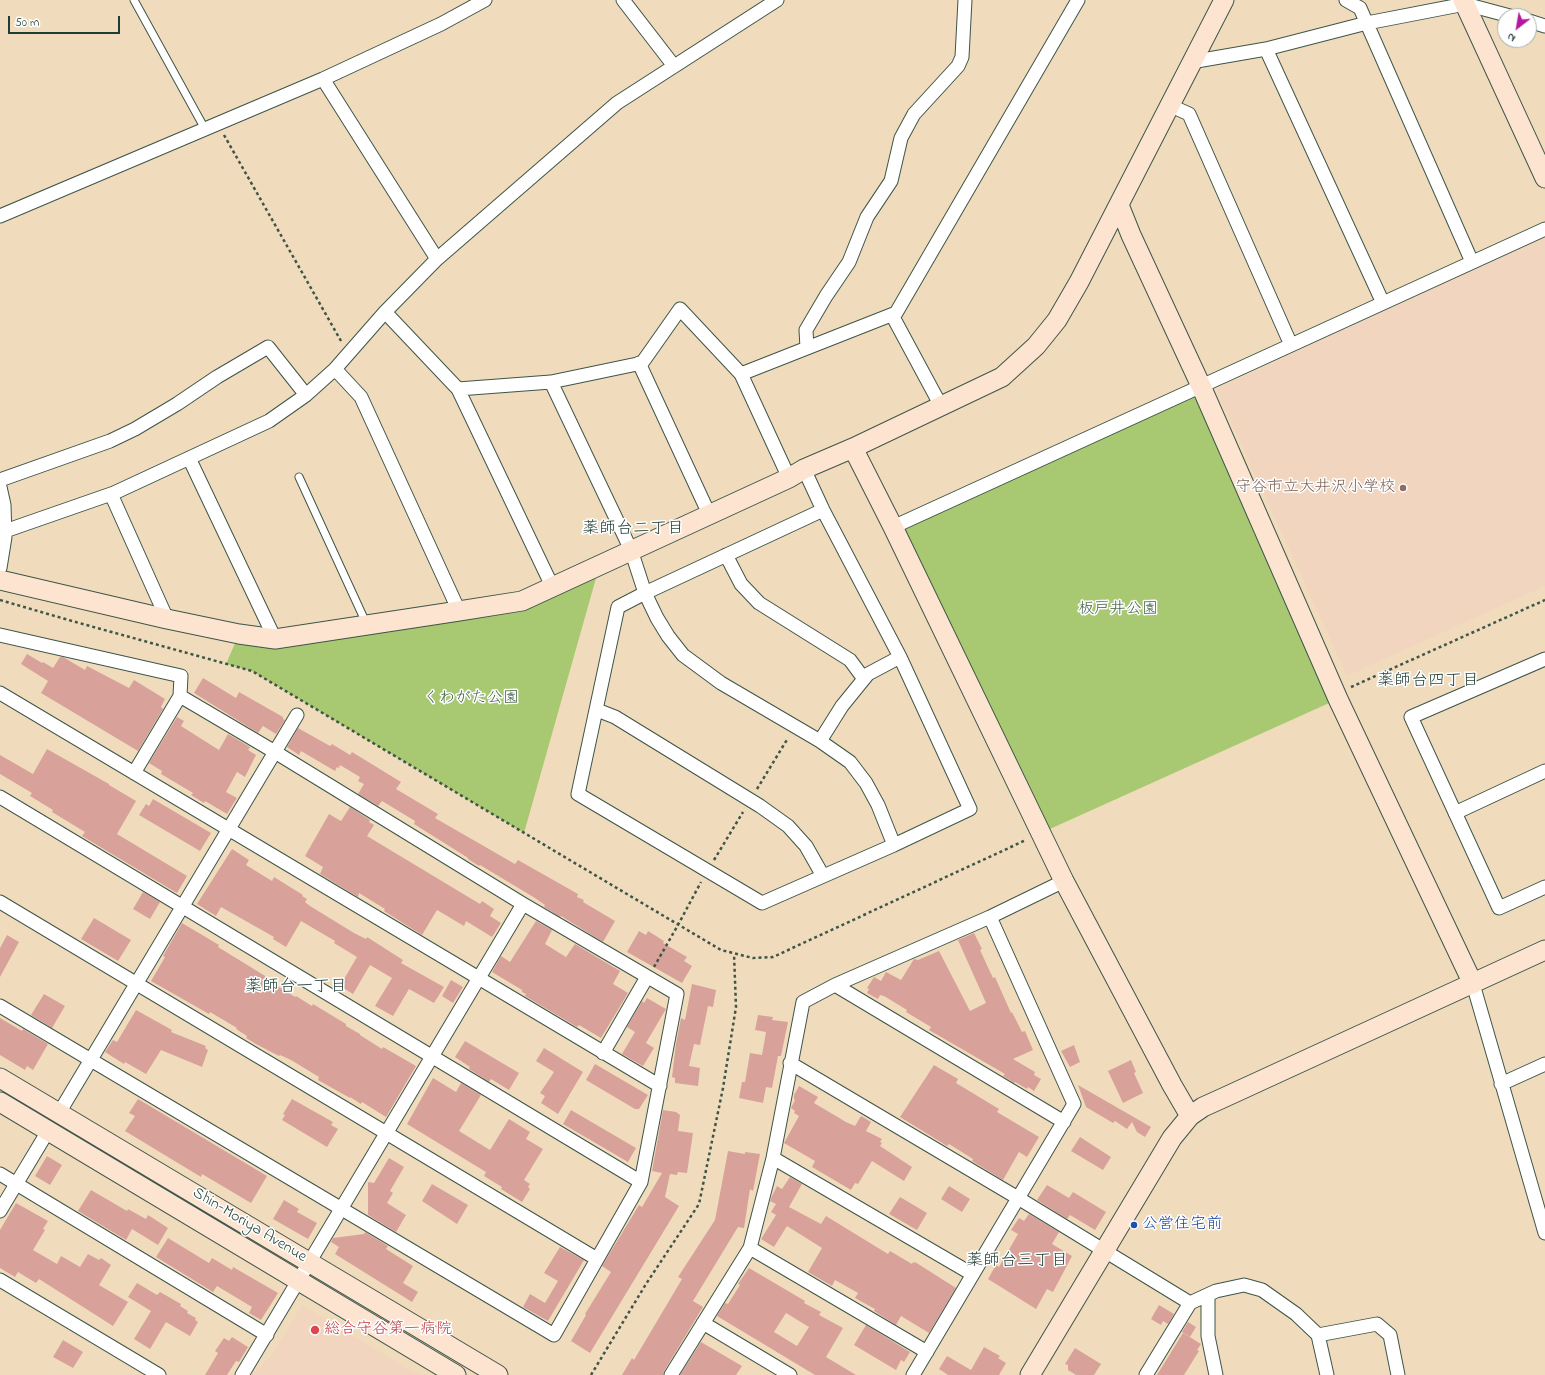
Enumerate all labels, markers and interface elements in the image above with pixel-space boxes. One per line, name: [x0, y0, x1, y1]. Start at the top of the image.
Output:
scale bar: [10, 8, 122, 34]
north arrow: [1497, 8, 1537, 48]
text: 50 m: [15, 14, 39, 32]
text: N: [1504, 29, 1519, 46]
place label: 守谷市立大井沢小学校: [1235, 478, 1395, 498]
marker: 守谷市立大井沢小学校: [1398, 483, 1408, 493]
district label: 薬師台二丁目: [582, 520, 684, 540]
park label: 板戸井公園: [1078, 600, 1158, 620]
district label: 薬師台四丁目: [1377, 672, 1479, 692]
park label: くわがた公園: [423, 689, 519, 709]
district label: 薬師台一丁目: [245, 978, 347, 998]
street label: Shin-Moriya Avenue: [188, 1184, 310, 1268]
place label: 公営住宅前: [1142, 1215, 1222, 1235]
marker: 公営住宅前: [1129, 1220, 1139, 1230]
district label: 薬師台三丁目: [966, 1252, 1068, 1272]
place label: 総合守谷第一病院: [324, 1320, 452, 1340]
marker: 総合守谷第一病院: [309, 1324, 321, 1336]

